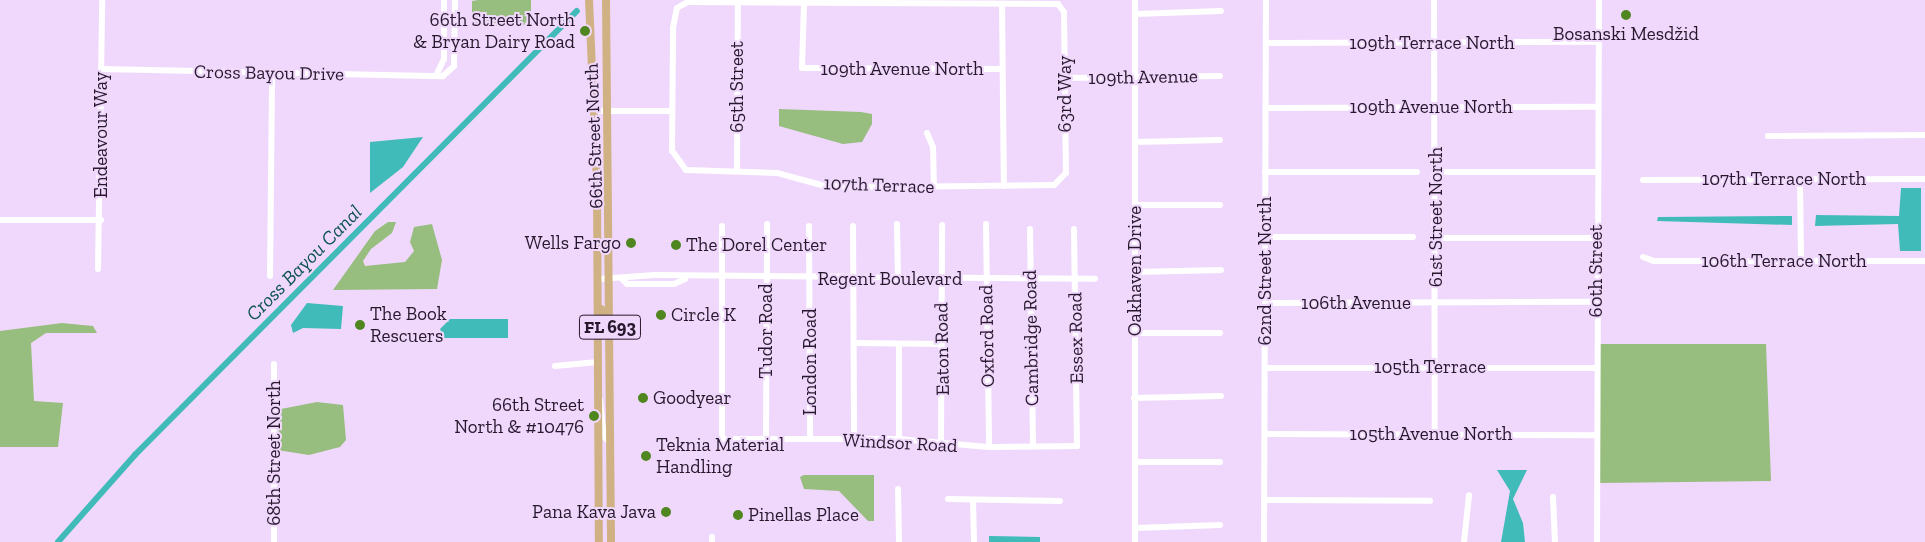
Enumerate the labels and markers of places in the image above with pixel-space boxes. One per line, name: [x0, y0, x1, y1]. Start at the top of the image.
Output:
place label: 66th Street North & Bryan Dairy Road: [413, 9, 575, 53]
marker: Bosanski Mesdžid: [1620, 9, 1632, 21]
place label: Bosanski Mesdžid: [1553, 23, 1699, 45]
marker: 66th Street North & Bryan Dairy Road: [579, 25, 591, 37]
place label: Wells Fargo: [525, 232, 621, 254]
place label: The Dorel Center: [686, 234, 827, 256]
marker: Wells Fargo: [625, 237, 637, 249]
marker: The Dorel Center: [670, 239, 682, 251]
place label: The Book Rescuers: [370, 303, 447, 347]
place label: Circle K: [671, 304, 736, 326]
marker: Circle K: [655, 309, 667, 321]
marker: The Book Rescuers: [354, 319, 366, 331]
place label: Goodyear: [653, 387, 731, 409]
marker: Goodyear: [637, 392, 649, 404]
place label: 66th Street North & #10476: [454, 394, 584, 438]
marker: 66th Street North & #10476: [588, 410, 600, 422]
place label: Teknia Material Handling: [656, 434, 784, 478]
marker: Teknia Material Handling: [640, 450, 652, 462]
place label: Pana Kava Java: [532, 501, 656, 523]
place label: Pinellas Place: [748, 504, 859, 526]
marker: Pana Kava Java: [660, 506, 672, 518]
marker: Pinellas Place: [732, 509, 744, 521]

